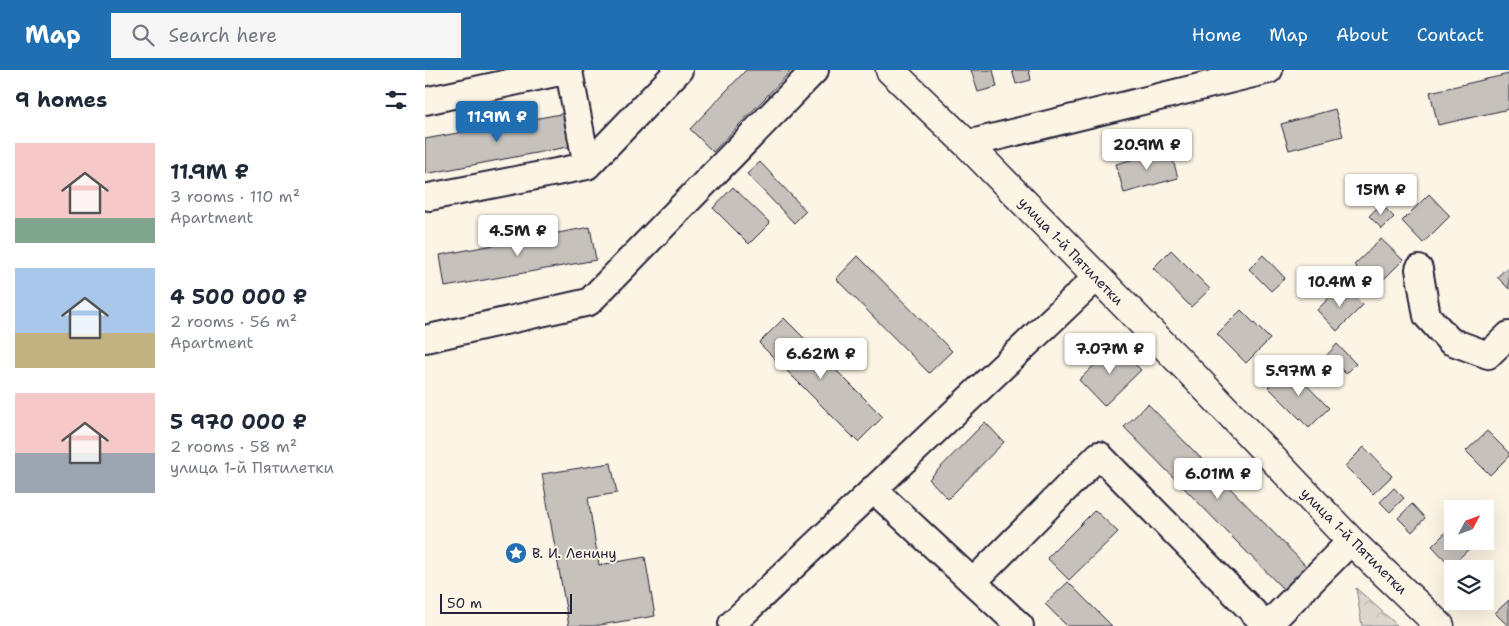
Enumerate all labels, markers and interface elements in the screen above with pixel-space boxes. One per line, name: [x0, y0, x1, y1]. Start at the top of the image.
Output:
search box: [111, 13, 461, 58]
text: Map: [25, 19, 81, 51]
icon: search: [129, 21, 157, 49]
text: Search here: [169, 23, 277, 48]
text: Home: [1192, 23, 1241, 47]
text: Map: [1269, 23, 1308, 47]
text: About: [1336, 23, 1389, 47]
text: Contact: [1417, 23, 1484, 47]
text: 9 homes: [15, 86, 107, 114]
icon: filters: [382, 86, 410, 114]
pin: 11.9M ₽: [451, 100, 543, 143]
text: 11.9M ₽: [467, 106, 527, 127]
pin: 20.9M ₽: [1101, 128, 1193, 171]
text: 20.9M ₽: [1113, 134, 1181, 155]
text: 11.9M ₽: [170, 158, 249, 186]
icon: home: [55, 163, 115, 223]
pin: 15M ₽: [1346, 174, 1416, 216]
text: 15M ₽: [1356, 179, 1406, 200]
text: 3 rooms · 110 m²: [170, 186, 300, 207]
street label: улица 1-й Пятилетки: [1015, 193, 1127, 309]
text: Apartment: [170, 207, 253, 228]
pin: 4.5M ₽: [477, 214, 559, 257]
text: 4.5M ₽: [489, 220, 547, 241]
pin: 10.4M ₽: [1294, 266, 1386, 308]
text: 10.4M ₽: [1308, 271, 1372, 292]
text: 4 500 000 ₽: [170, 283, 308, 311]
icon: home: [55, 288, 115, 348]
text: 2 rooms · 56 m²: [170, 311, 297, 332]
text: Apartment: [170, 332, 253, 353]
pin: 7.07M ₽: [1064, 332, 1156, 375]
pin: 6.62M ₽: [775, 338, 867, 380]
text: 7.07M ₽: [1075, 338, 1145, 359]
text: 6.62M ₽: [786, 343, 856, 364]
pin: 5.97M ₽: [1253, 354, 1345, 397]
text: 5.97M ₽: [1265, 360, 1333, 381]
text: 5 970 000 ₽: [170, 408, 307, 436]
icon: home: [55, 413, 115, 473]
text: 2 rooms · 58 m²: [170, 436, 297, 457]
text: улица 1-й Пятилетки: [170, 457, 334, 478]
pin: 6.01M ₽: [1172, 458, 1264, 500]
text: 6.01M ₽: [1185, 463, 1251, 484]
street label: улица 1-й Пятилетки: [1297, 484, 1411, 598]
north arrow: [1444, 500, 1494, 550]
map controls: [1444, 500, 1494, 610]
place icon: В. И. Ленину: [504, 541, 528, 565]
place label: В. И. Ленину: [532, 544, 617, 562]
button: layers: [1444, 560, 1494, 610]
scale bar: [440, 591, 573, 614]
text: 50 m: [447, 594, 482, 612]

